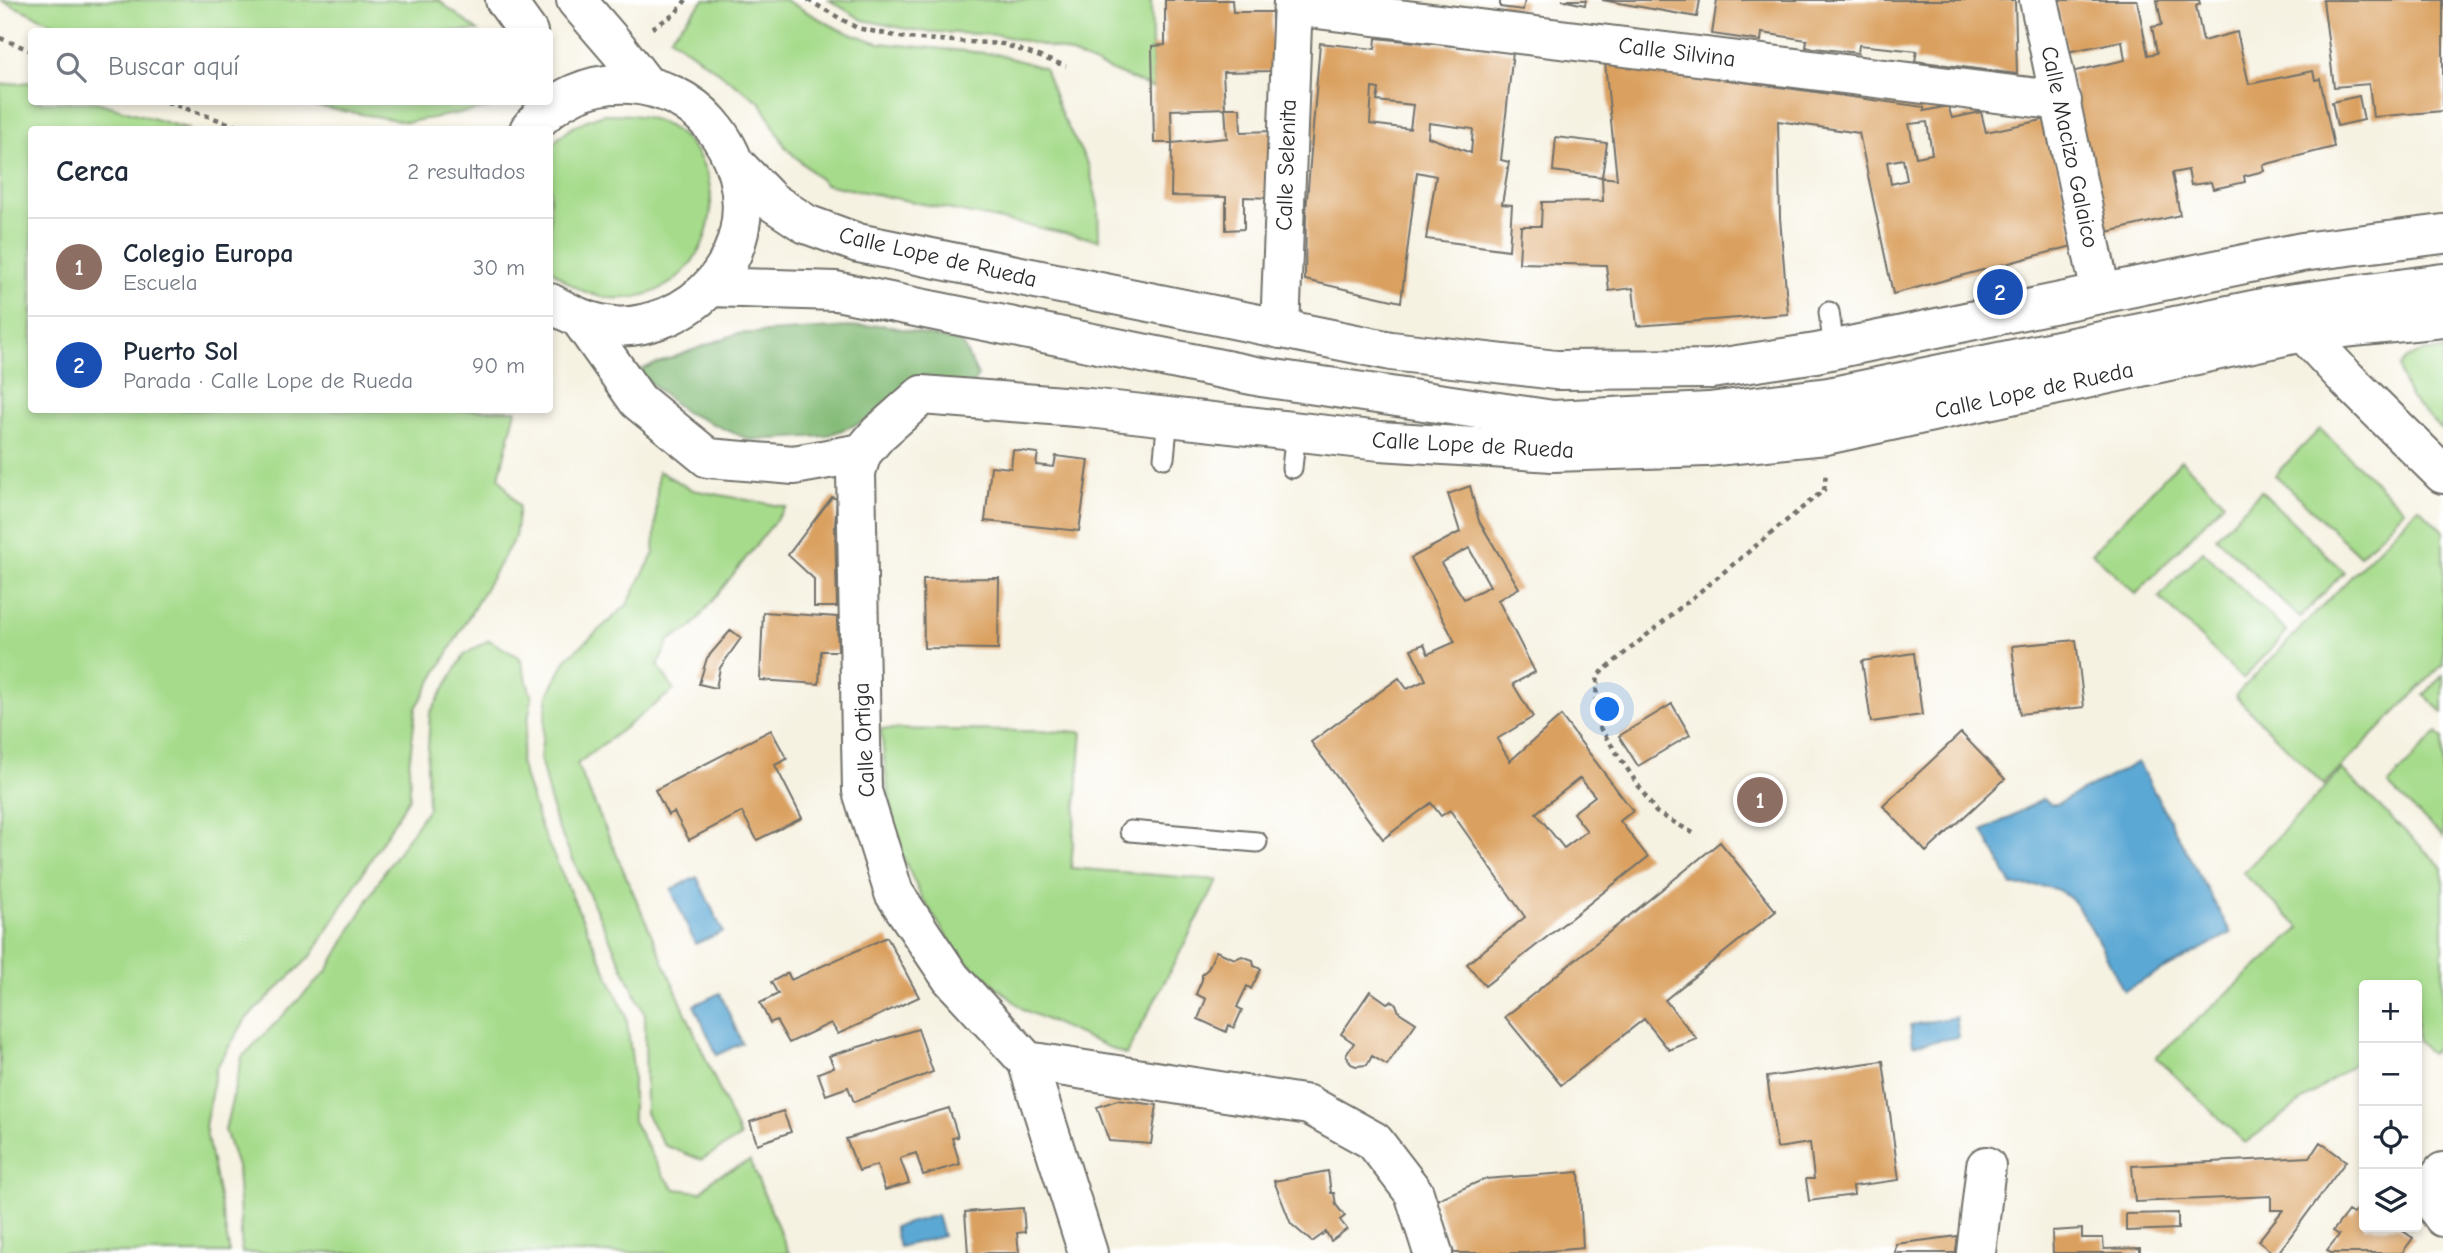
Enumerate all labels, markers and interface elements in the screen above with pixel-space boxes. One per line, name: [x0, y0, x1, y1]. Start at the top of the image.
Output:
search box: [28, 28, 553, 105]
street label: Calle Silvina: [1617, 31, 1737, 73]
street label: Calle Macizo Galaico: [2035, 44, 2105, 250]
icon: search: [52, 48, 90, 86]
text: Buscar aquí: [108, 52, 239, 82]
street label: Calle Selenita: [1270, 99, 1302, 231]
text: Cerca: [56, 154, 129, 189]
text: 2 resultados: [407, 158, 525, 185]
street label: Calle Lope de Rueda: [836, 221, 1040, 293]
text: Colegio Europa: [123, 239, 293, 269]
text: 1: [74, 254, 84, 281]
text: 30 m: [473, 254, 525, 281]
pin: 2: [1977, 266, 2023, 318]
text: Escuela: [123, 269, 198, 296]
text: Puerto Sol: [123, 337, 238, 367]
text: 2: [73, 352, 85, 379]
text: 90 m: [472, 352, 525, 379]
street label: Calle Lope de Rueda: [1932, 356, 2136, 424]
text: Parada · Calle Lope de Rueda: [123, 367, 413, 394]
street label: Calle Lope de Rueda: [1371, 426, 1575, 464]
street label: Calle Ortiga: [848, 682, 880, 798]
your location: [1590, 692, 1624, 726]
pin: 1: [1737, 774, 1783, 826]
map controls: [2359, 980, 2422, 1232]
button: +: [2359, 980, 2422, 1043]
button: −: [2359, 1043, 2422, 1106]
button: locate: [2359, 1106, 2422, 1169]
button: layers: [2359, 1169, 2422, 1232]

